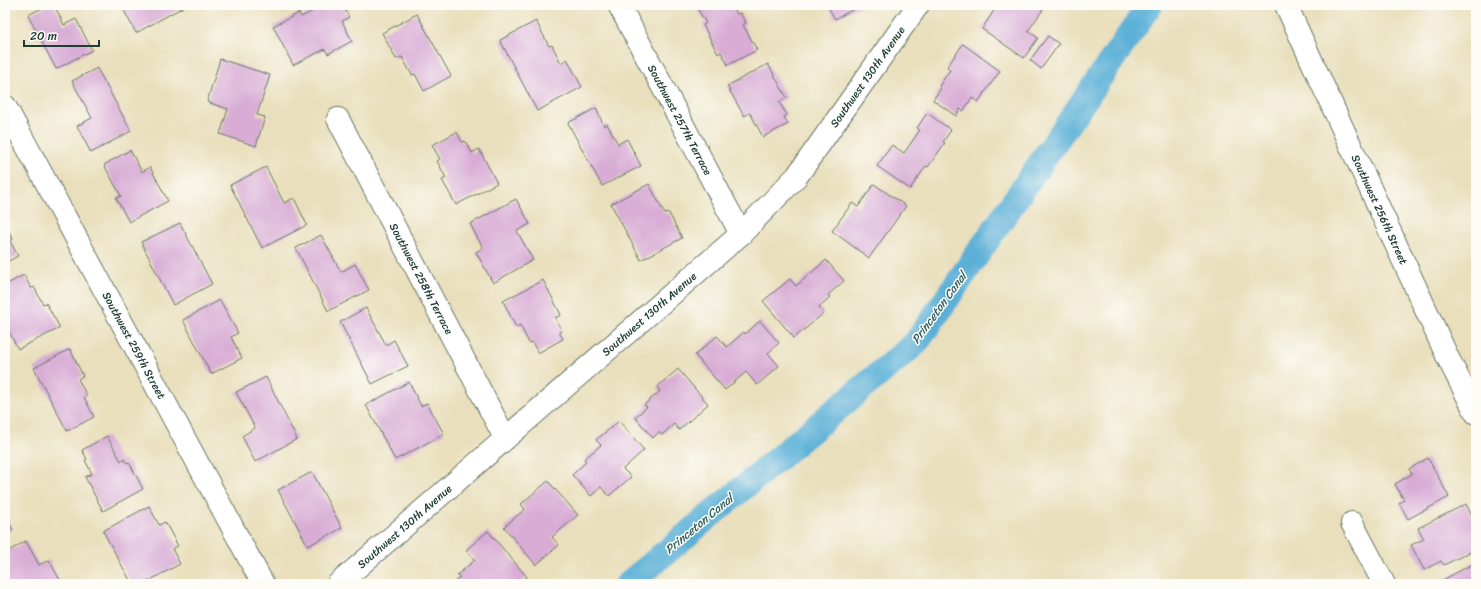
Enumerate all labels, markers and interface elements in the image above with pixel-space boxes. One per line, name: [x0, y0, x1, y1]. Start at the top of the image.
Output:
scale bar: [24, 22, 99, 48]
street label: Southwest 130th Avenue: [825, 22, 911, 132]
text: 20 m: [30, 25, 57, 47]
street label: Southwest 257th Terrace: [642, 61, 717, 179]
street label: Southwest 256th Street: [1346, 151, 1413, 268]
street label: Southwest 258th Terrace: [384, 220, 458, 338]
water label: Princeton Canal: [905, 265, 974, 349]
street label: Southwest 130th Avenue: [598, 267, 702, 361]
street label: Southwest 259th Street: [97, 288, 171, 403]
street label: Southwest 130th Avenue: [353, 479, 457, 573]
water label: Princeton Canal: [660, 487, 740, 560]

